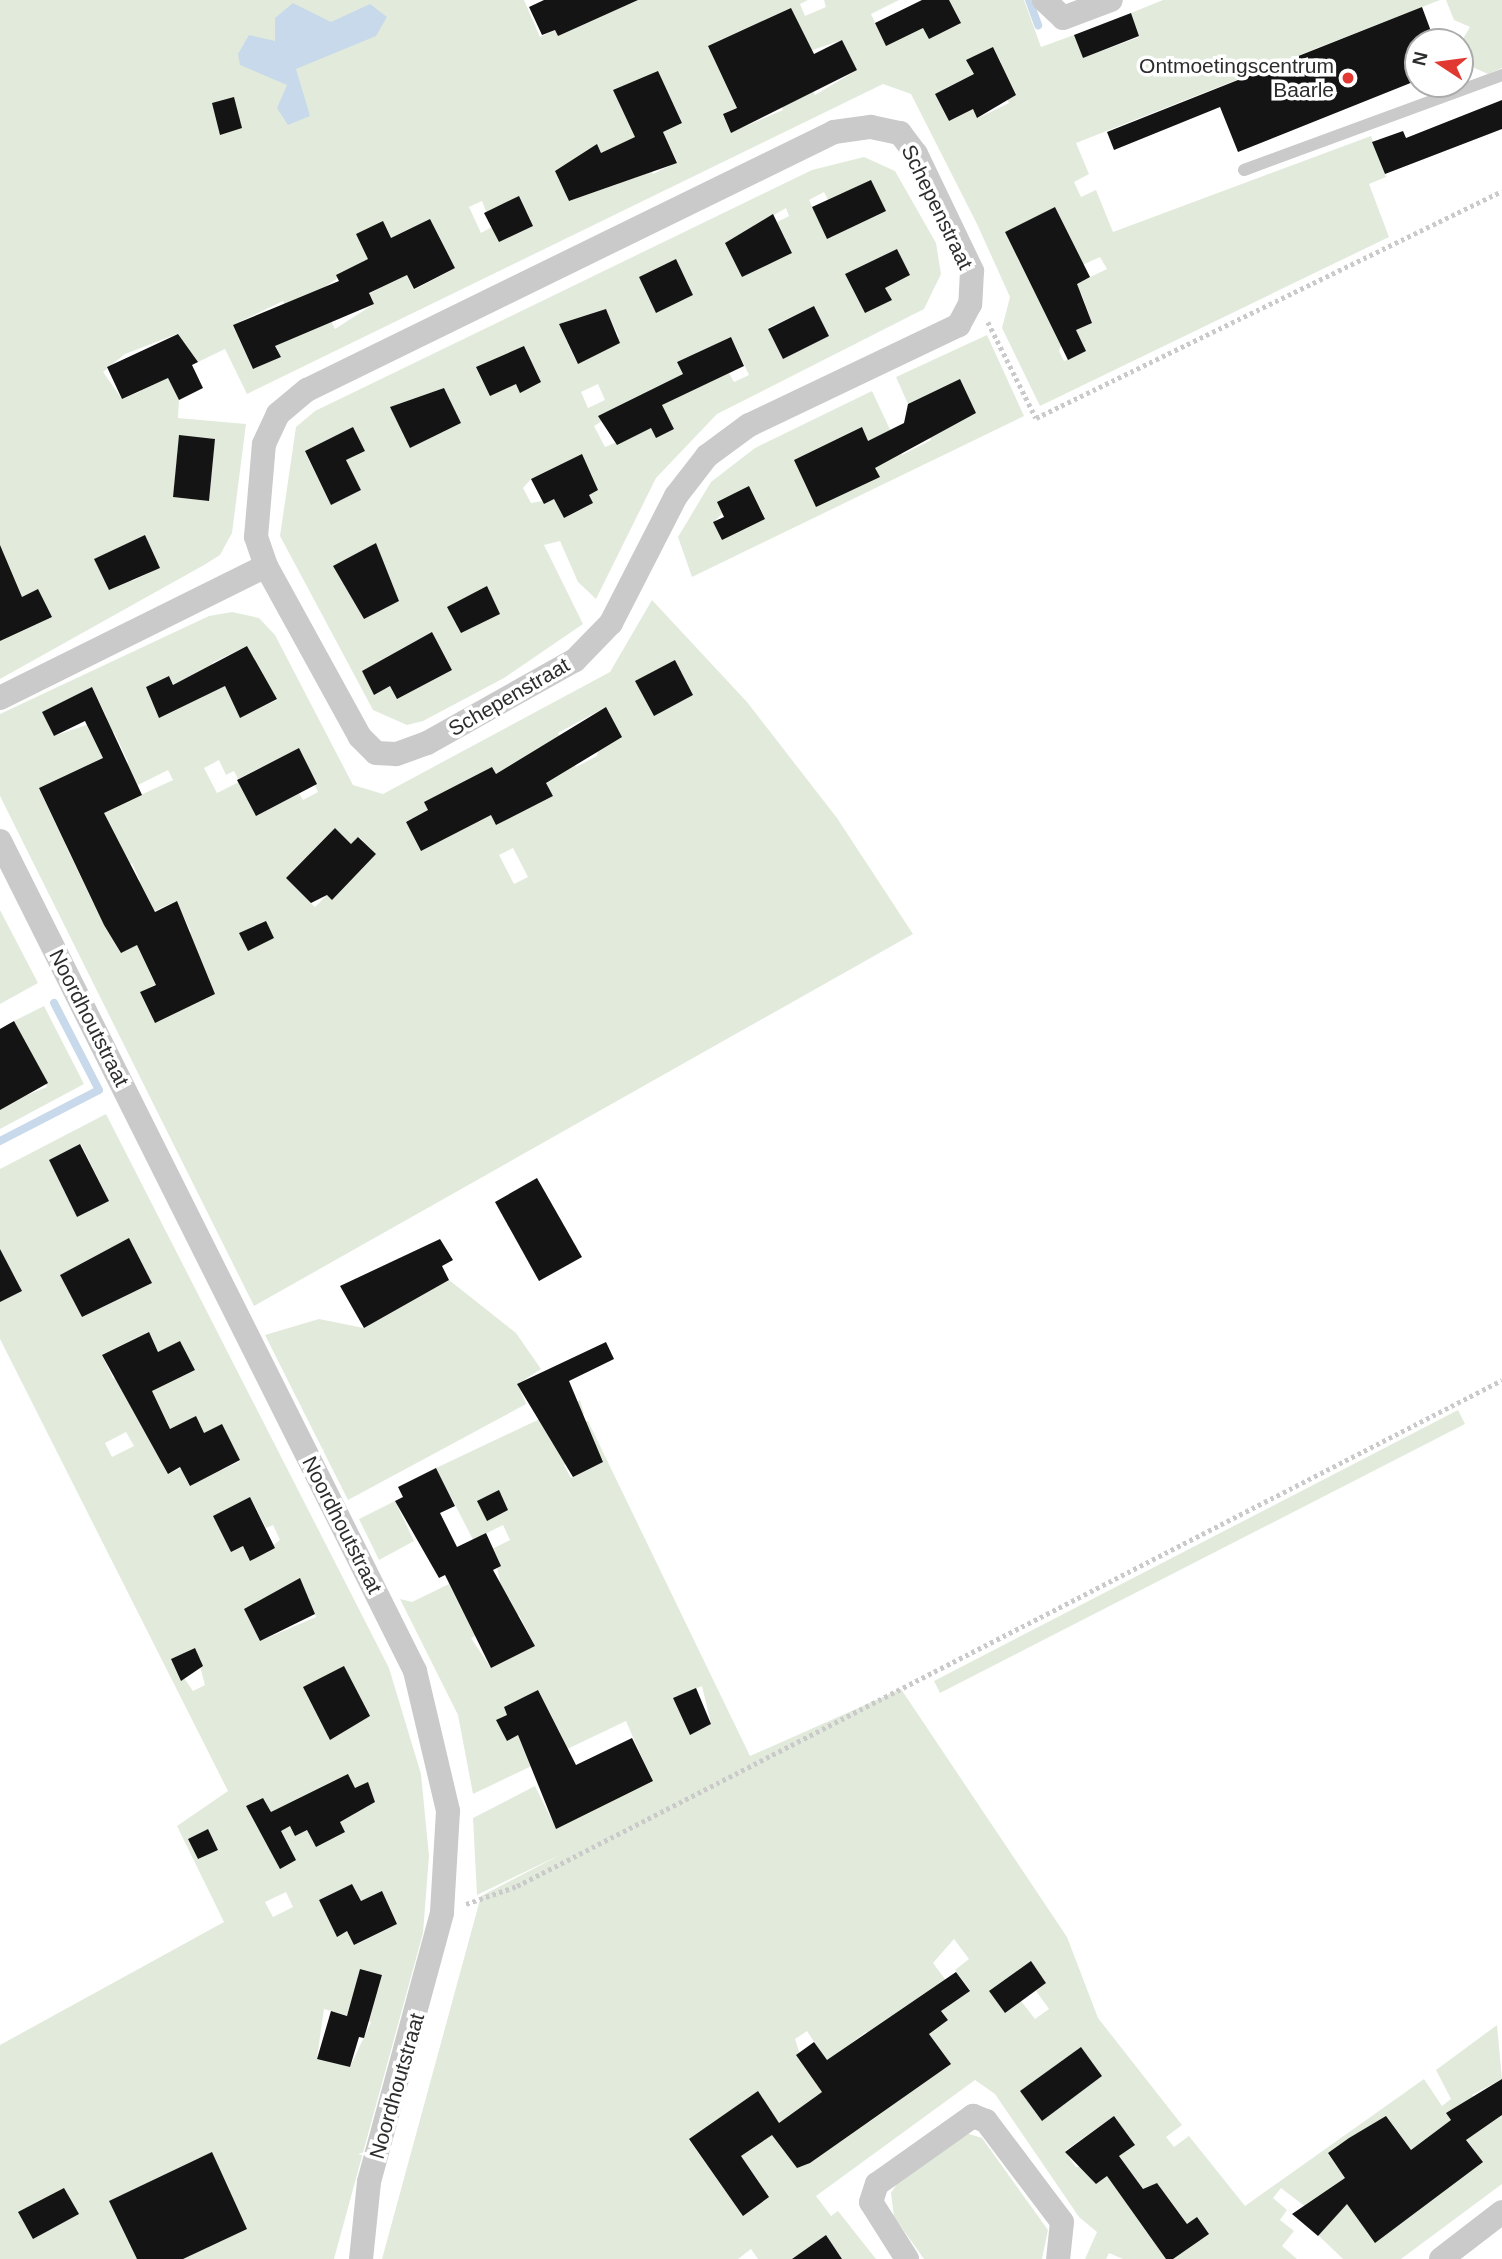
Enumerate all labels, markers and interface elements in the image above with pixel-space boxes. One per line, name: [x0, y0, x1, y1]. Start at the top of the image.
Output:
north arrow: [1404, 28, 1474, 98]
text: N: [1408, 50, 1432, 68]
place label: Ontmoetingscentrum Baarle: [1139, 53, 1334, 103]
marker: Ontmoetingscentrum Baarle: [1340, 70, 1356, 86]
street label: Schepenstraat: [896, 141, 978, 273]
street label: Schepenstraat: [444, 652, 574, 742]
street label: Noordhoutstraat: [44, 945, 134, 1091]
street label: Noordhoutstraat: [297, 1452, 387, 1598]
street label: Noordhoutstraat: [364, 2010, 430, 2162]

